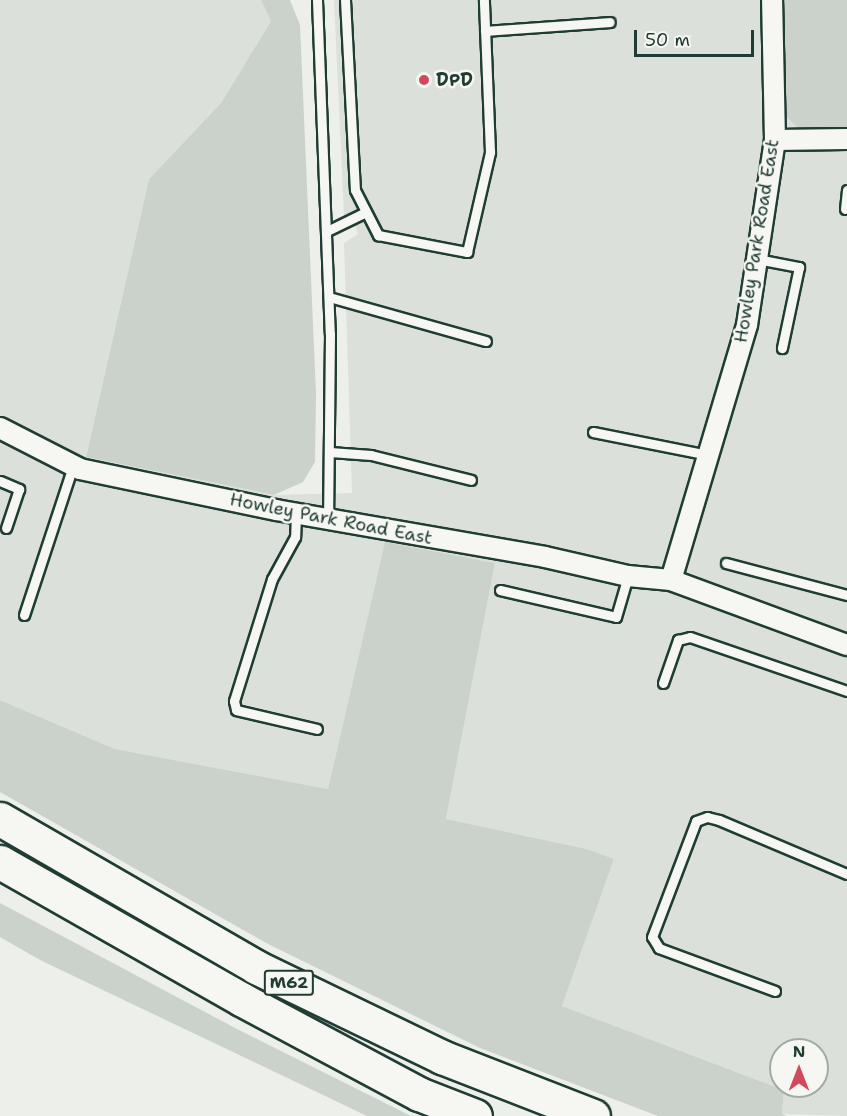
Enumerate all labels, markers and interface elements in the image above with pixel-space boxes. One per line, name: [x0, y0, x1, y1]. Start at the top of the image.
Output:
scale bar: [637, 18, 757, 56]
text: 50 m: [645, 28, 690, 52]
place label: DPD: [436, 69, 473, 91]
marker: DPD: [417, 73, 431, 87]
street label: Howley Park Road East: [730, 138, 784, 344]
street label: Howley Park Road East: [228, 489, 434, 549]
road number: M62: [264, 970, 314, 996]
north arrow: [769, 1038, 829, 1098]
text: N: [793, 1041, 805, 1062]

